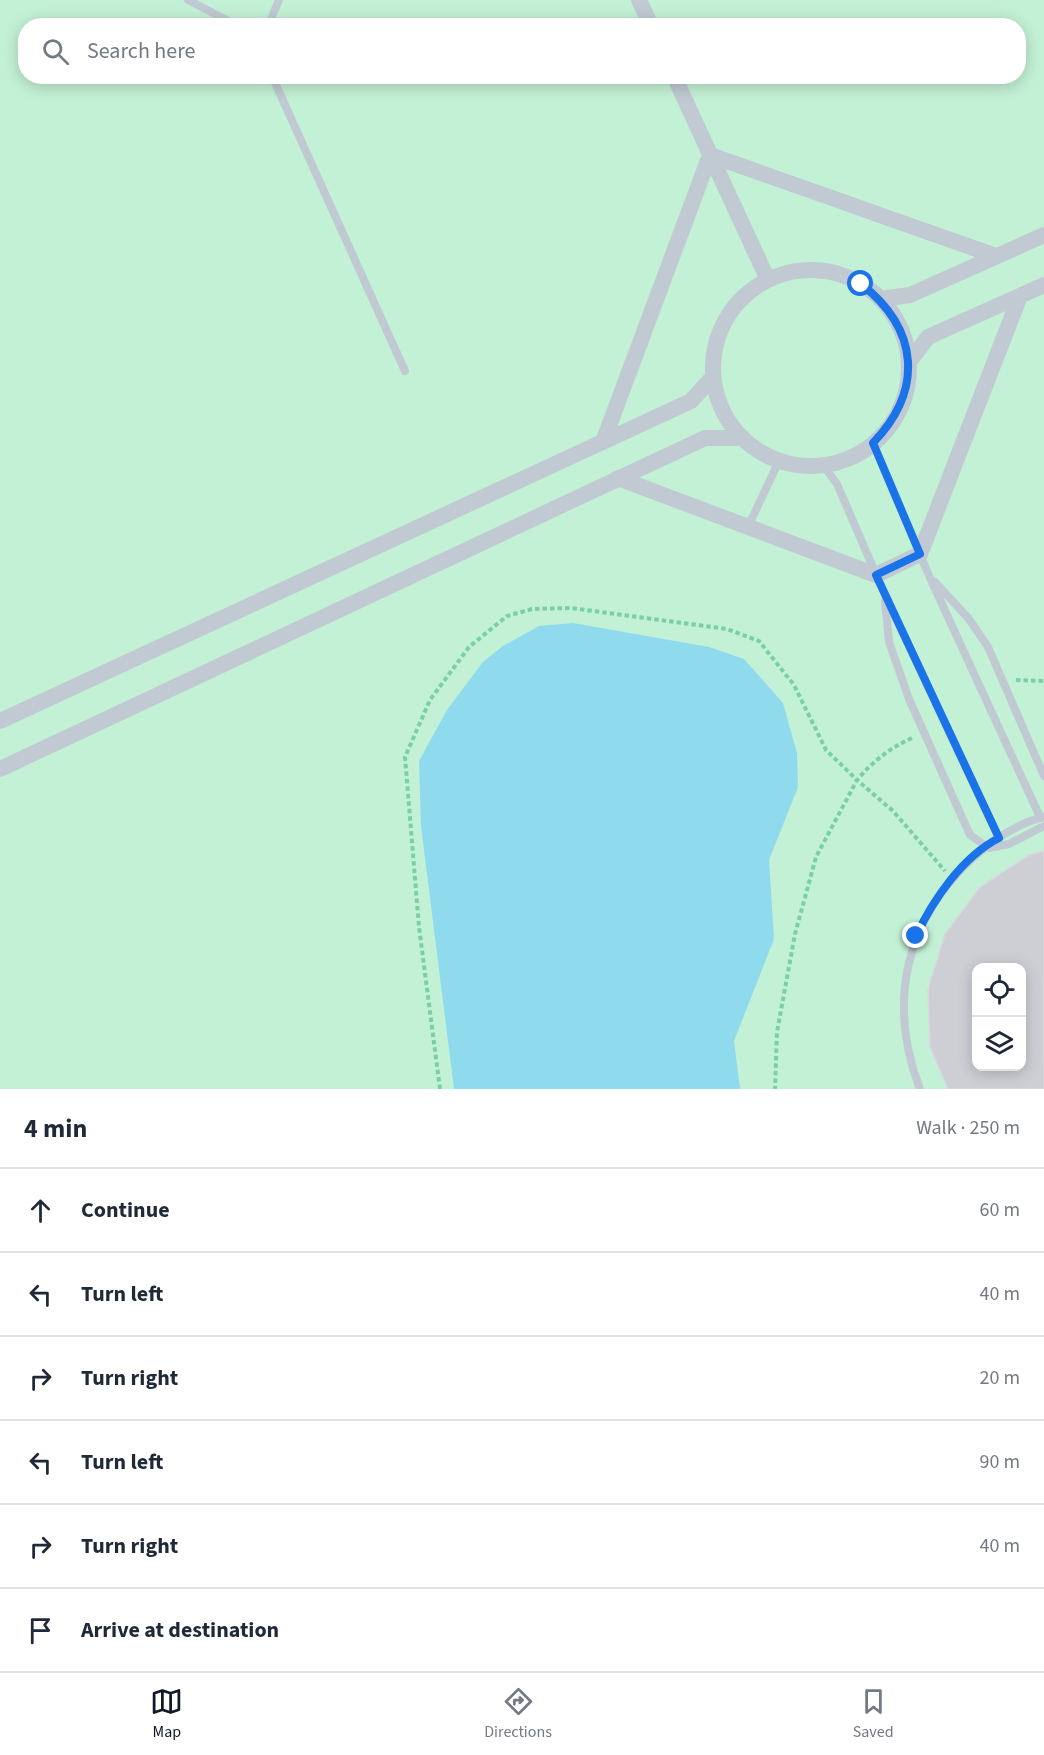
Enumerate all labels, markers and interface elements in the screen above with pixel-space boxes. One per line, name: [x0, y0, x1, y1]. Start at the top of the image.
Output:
search box: [18, 18, 1026, 84]
icon: search: [39, 35, 72, 68]
text: Search here: [87, 35, 195, 67]
route start: [847, 270, 873, 296]
route end: [902, 922, 928, 948]
map controls: [972, 963, 1026, 1071]
button: locate: [972, 963, 1026, 1017]
button: layers: [972, 1017, 1026, 1071]
text: 4 min: [24, 1110, 87, 1147]
text: Walk · 250 m: [916, 1114, 1020, 1142]
icon: ahead: [24, 1194, 57, 1227]
text: Continue: [81, 1194, 170, 1226]
text: 60 m: [980, 1196, 1020, 1224]
icon: left: [24, 1278, 57, 1311]
text: Turn left: [81, 1278, 163, 1310]
text: 40 m: [980, 1280, 1020, 1308]
icon: right: [24, 1362, 57, 1395]
text: Turn right: [81, 1362, 178, 1394]
text: 20 m: [980, 1364, 1020, 1392]
icon: left: [24, 1446, 57, 1479]
text: Turn left: [81, 1446, 163, 1478]
text: 90 m: [980, 1448, 1020, 1476]
icon: right: [24, 1530, 57, 1563]
text: Turn right: [81, 1530, 178, 1562]
text: 40 m: [980, 1532, 1020, 1560]
icon: arrive: [24, 1614, 57, 1647]
text: Arrive at destination: [81, 1614, 279, 1646]
tab: Map: [150, 1685, 183, 1743]
tab: Directions: [484, 1685, 552, 1743]
tab: Saved: [853, 1685, 894, 1743]

